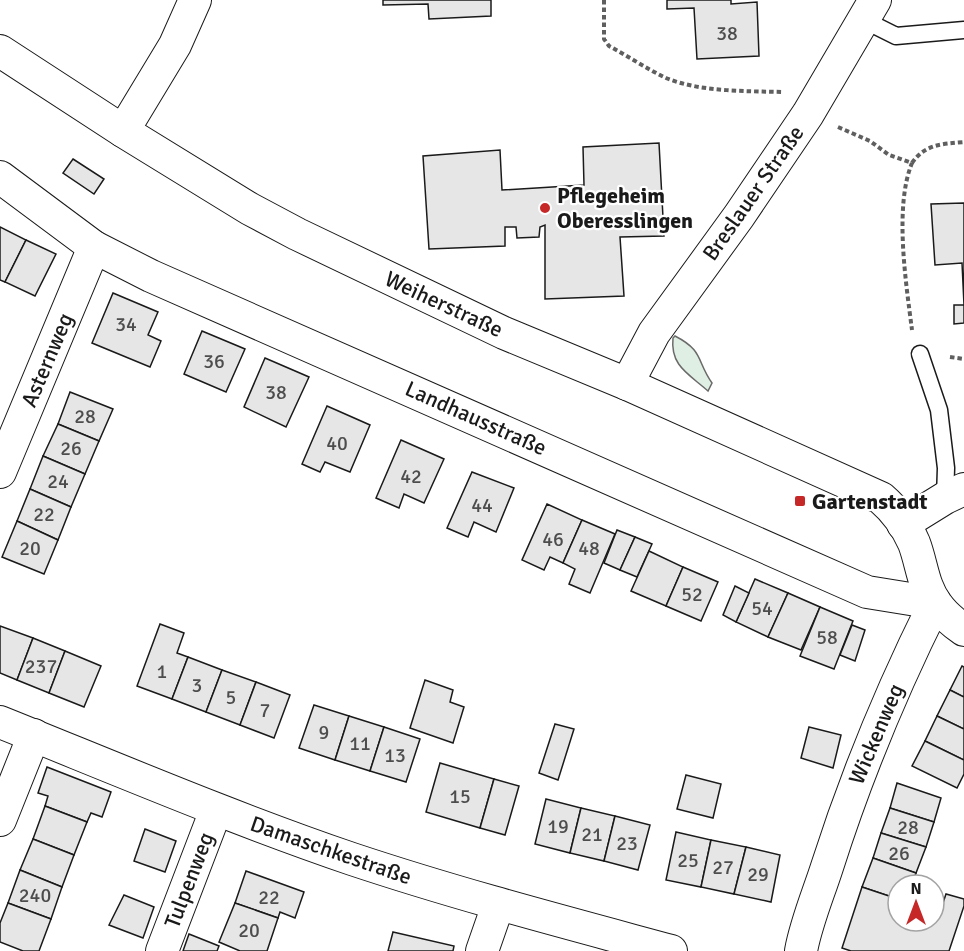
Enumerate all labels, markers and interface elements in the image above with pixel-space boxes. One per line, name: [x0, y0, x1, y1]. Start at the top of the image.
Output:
house number: 38: [716, 21, 738, 46]
street label: Breslauer Straße: [696, 120, 810, 266]
place label: Pflegeheim Oberesslingen: [557, 182, 693, 234]
marker: Pflegeheim Oberesslingen: [538, 201, 552, 215]
street label: Weiherstraße: [381, 265, 507, 343]
street label: Asternweg: [15, 309, 79, 411]
house number: 34: [115, 312, 137, 337]
house number: 36: [203, 349, 225, 374]
street label: Landhausstraße: [401, 375, 551, 461]
house number: 38: [265, 380, 287, 405]
house number: 28: [74, 404, 96, 429]
house number: 40: [326, 431, 348, 456]
house number: 26: [60, 436, 82, 461]
house number: 42: [400, 464, 422, 489]
house number: 24: [47, 469, 69, 494]
place label: Gartenstadt: [812, 488, 928, 515]
house number: 44: [471, 493, 493, 518]
marker: Gartenstadt: [793, 494, 807, 508]
house number: 22: [33, 502, 55, 527]
house number: 46: [542, 527, 564, 552]
house number: 20: [19, 536, 41, 561]
house number: 48: [578, 536, 600, 561]
house number: 52: [681, 582, 703, 607]
house number: 54: [751, 596, 773, 621]
house number: 58: [816, 625, 838, 650]
house number: 237: [25, 654, 57, 679]
house number: 1: [157, 659, 167, 684]
house number: 3: [192, 673, 202, 698]
street label: Wickenweg: [843, 680, 909, 788]
house number: 5: [226, 685, 236, 710]
house number: 7: [260, 698, 270, 723]
house number: 9: [319, 720, 329, 745]
house number: 11: [349, 731, 371, 756]
house number: 13: [384, 743, 406, 768]
house number: 15: [449, 784, 471, 809]
street label: Damaschkestraße: [247, 810, 415, 890]
house number: 19: [547, 814, 569, 839]
house number: 28: [897, 815, 919, 840]
house number: 21: [581, 822, 603, 847]
street label: Tulpenweg: [158, 828, 220, 932]
house number: 23: [616, 831, 638, 856]
house number: 26: [888, 841, 910, 866]
house number: 25: [677, 848, 699, 873]
house number: 27: [712, 855, 734, 880]
house number: 29: [747, 862, 769, 887]
north arrow: [886, 873, 946, 933]
text: N: [910, 879, 922, 899]
house number: 240: [19, 883, 51, 908]
house number: 22: [258, 885, 280, 910]
house number: 20: [238, 918, 260, 943]

